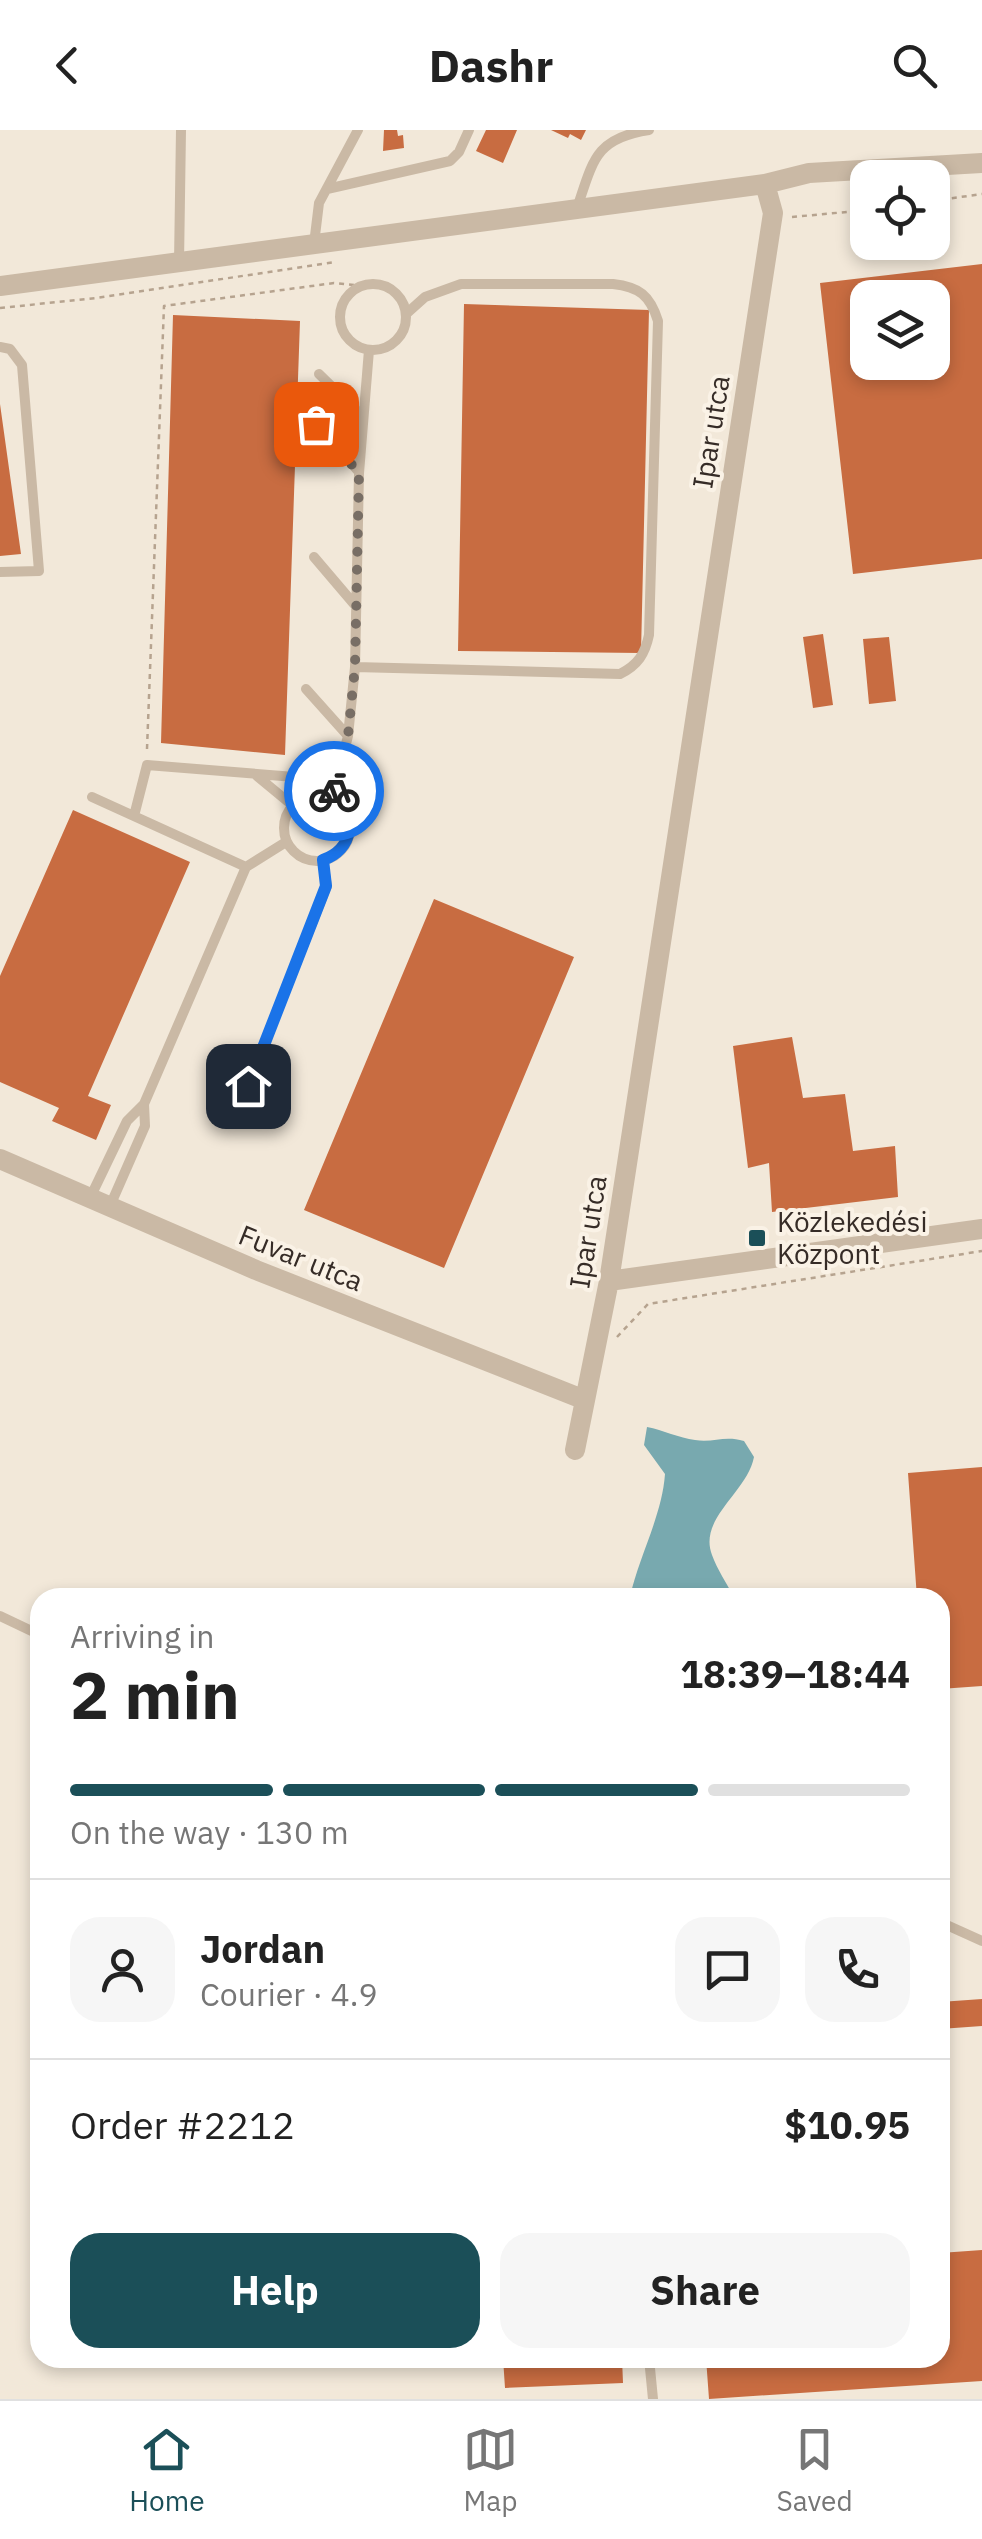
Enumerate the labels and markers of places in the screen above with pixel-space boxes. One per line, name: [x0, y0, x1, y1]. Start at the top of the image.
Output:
pin: [274, 382, 359, 467]
pin: [206, 1044, 291, 1129]
place label: Közlekedési Központ: [777, 1203, 927, 1272]
marker: Közlekedési Központ: [746, 1227, 768, 1249]

